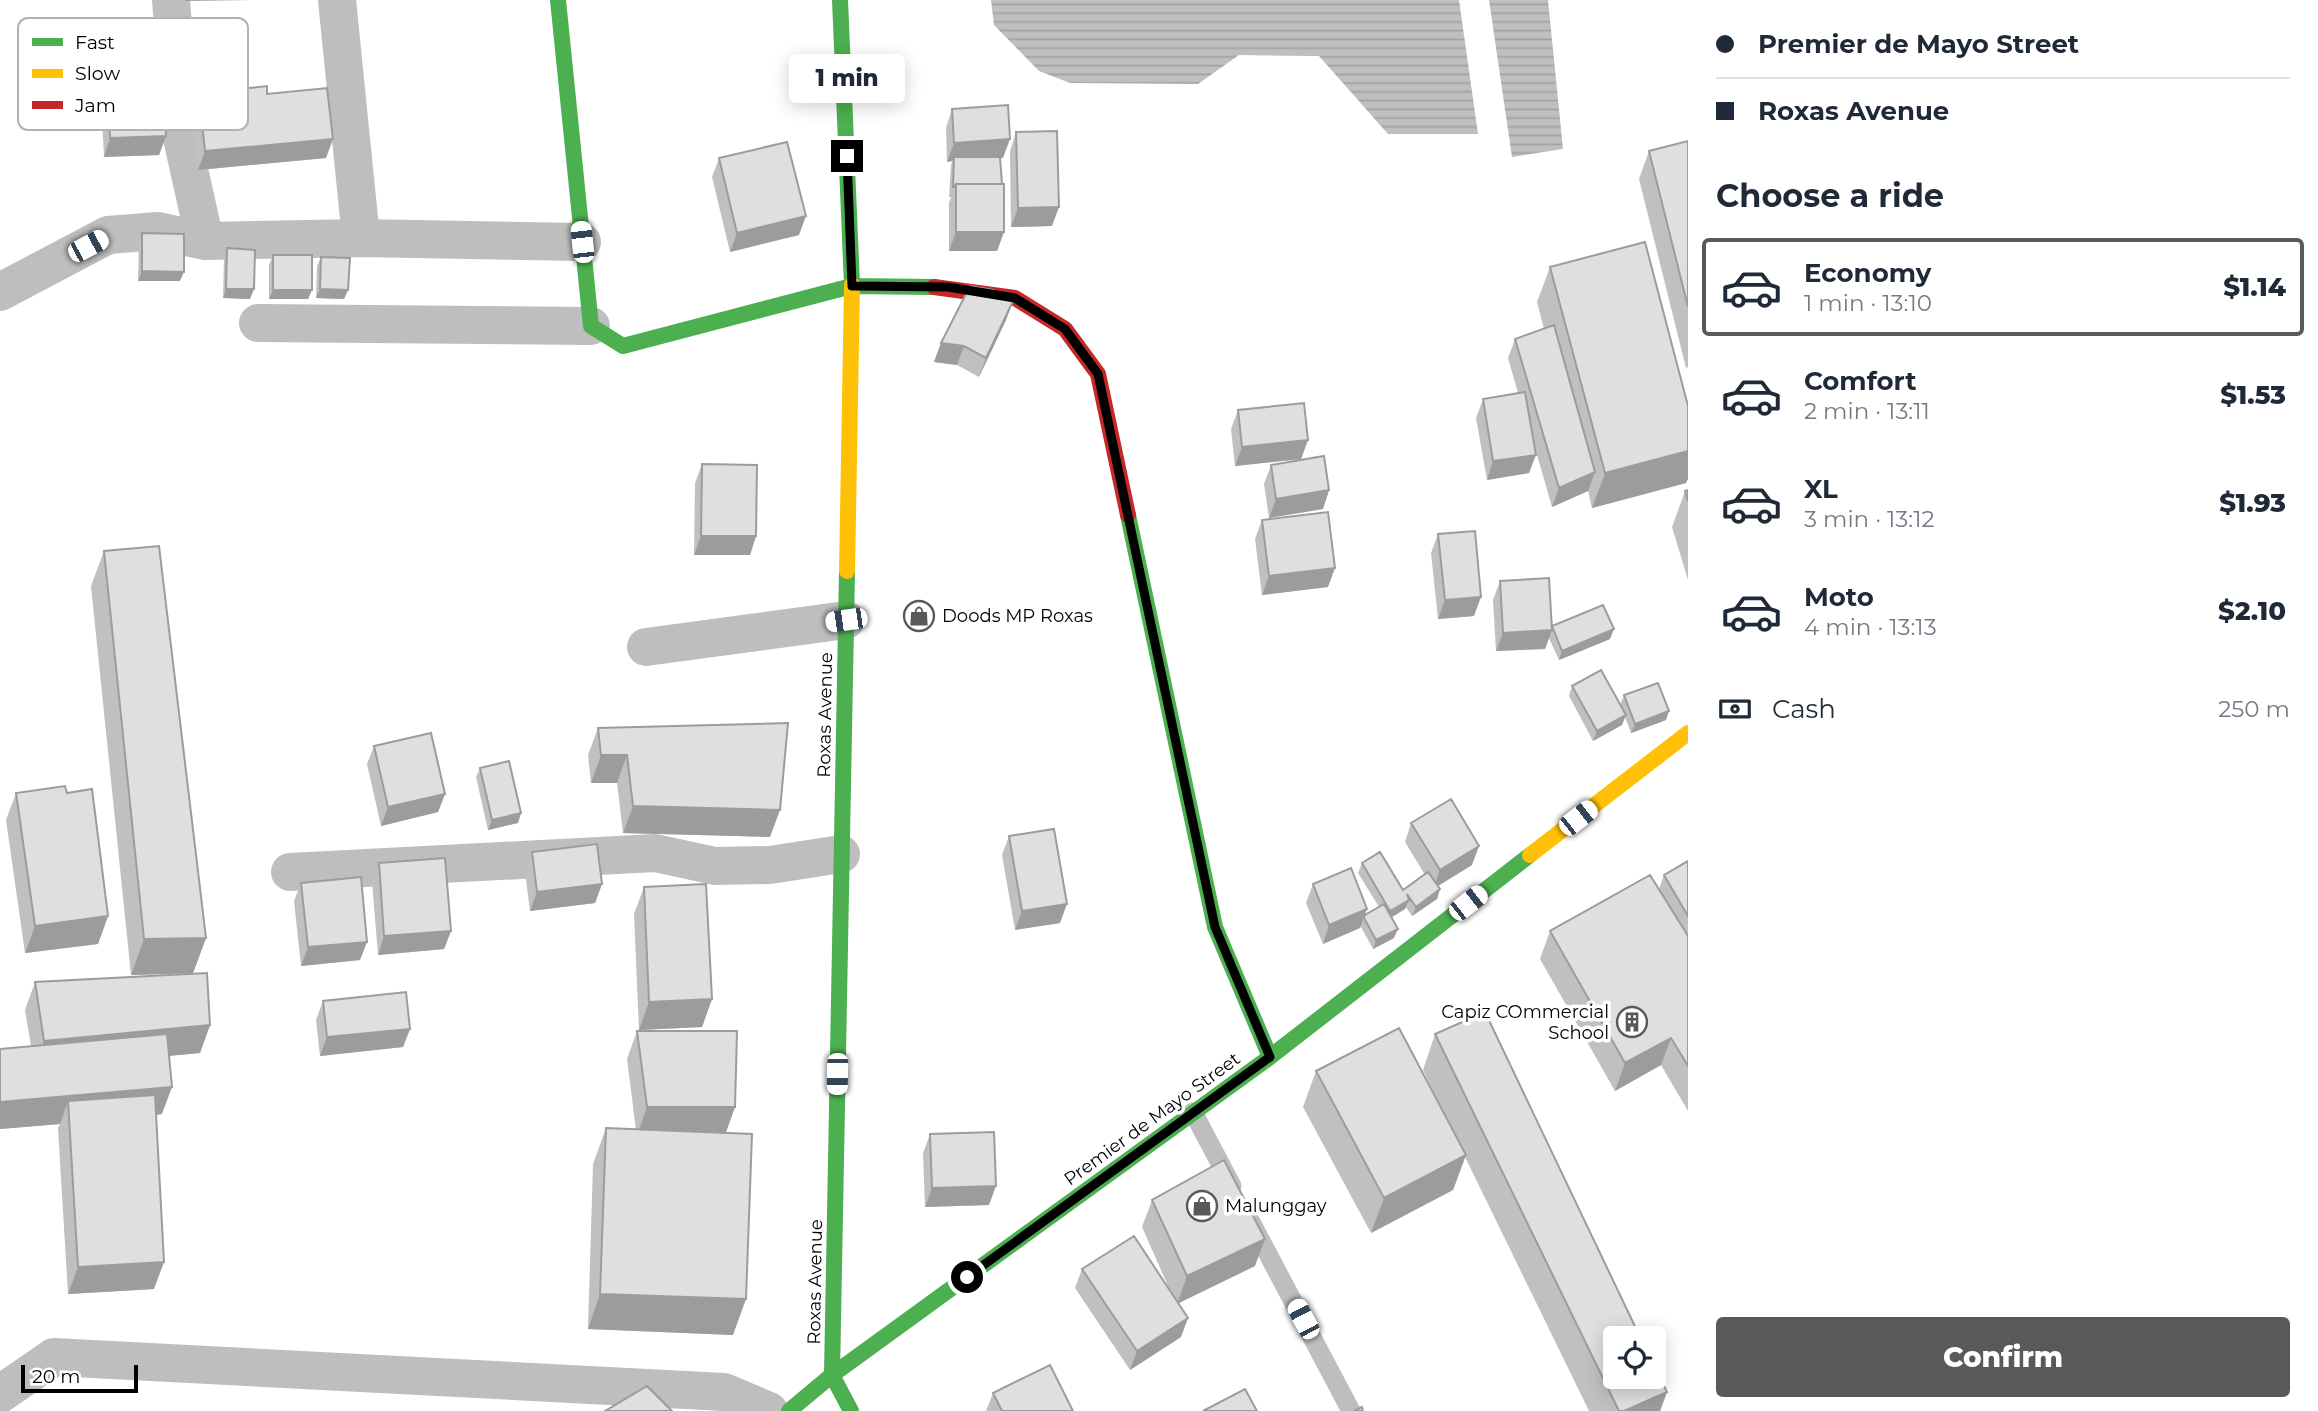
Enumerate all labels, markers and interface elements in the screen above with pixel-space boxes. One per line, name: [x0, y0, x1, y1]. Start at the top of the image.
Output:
legend: [18, 18, 248, 130]
text: Premier de Mayo Street: [1758, 28, 2079, 60]
text: Fast: [75, 31, 115, 54]
callout: 1 min: [789, 54, 905, 104]
text: Slow: [75, 62, 120, 85]
text: 1 min: [815, 64, 879, 92]
text: Jam: [74, 94, 116, 117]
text: Roxas Avenue: [1758, 95, 1949, 127]
route end: [831, 140, 863, 172]
text: Choose a ride: [1716, 176, 1944, 215]
car: [570, 220, 595, 264]
car: [65, 227, 112, 265]
icon: car: [1720, 256, 1783, 319]
text: Economy: [1804, 257, 1931, 289]
text: $1.14: [2223, 271, 2286, 303]
text: 1 min · 13:10: [1804, 289, 1932, 317]
icon: car: [1720, 364, 1783, 427]
text: Comfort: [1804, 365, 1916, 397]
text: $1.53: [2220, 379, 2286, 411]
text: 2 min · 13:11: [1804, 397, 1930, 425]
icon: car: [1720, 472, 1783, 535]
text: XL: [1804, 473, 1838, 505]
text: $1.93: [2219, 487, 2286, 519]
text: 3 min · 13:12: [1804, 505, 1935, 533]
icon: car: [1720, 580, 1783, 643]
text: Moto: [1804, 581, 1874, 613]
text: $2.10: [2218, 595, 2286, 627]
shop icon: Doods MP Roxas: [902, 599, 936, 633]
place label: Doods MP Roxas: [942, 605, 1093, 627]
car: [824, 607, 869, 633]
text: 4 min · 13:13: [1804, 613, 1937, 641]
street label: Roxas Avenue: [813, 652, 837, 778]
icon: cash: [1716, 690, 1754, 728]
text: Cash: [1772, 693, 1836, 725]
text: 250 m: [2218, 695, 2290, 723]
car: [1555, 797, 1602, 839]
car: [1445, 882, 1492, 924]
place label: Capiz COmmercial School: [1441, 1001, 1609, 1044]
building icon: Capiz COmmercial School: [1615, 1005, 1649, 1039]
street label: Premier de Mayo Street: [1060, 1048, 1244, 1190]
car: [827, 1053, 848, 1095]
shop icon: Malunggay: [1185, 1189, 1219, 1223]
place label: Malunggay: [1225, 1195, 1327, 1217]
street label: Roxas Avenue: [803, 1219, 827, 1345]
route start: [951, 1261, 983, 1293]
car: [1284, 1296, 1323, 1342]
button: Confirm: [1716, 1317, 2290, 1397]
map controls: [1603, 1326, 1666, 1389]
button: locate: [1603, 1326, 1666, 1389]
scale bar: [21, 1362, 138, 1394]
text: 20 m: [32, 1365, 80, 1388]

